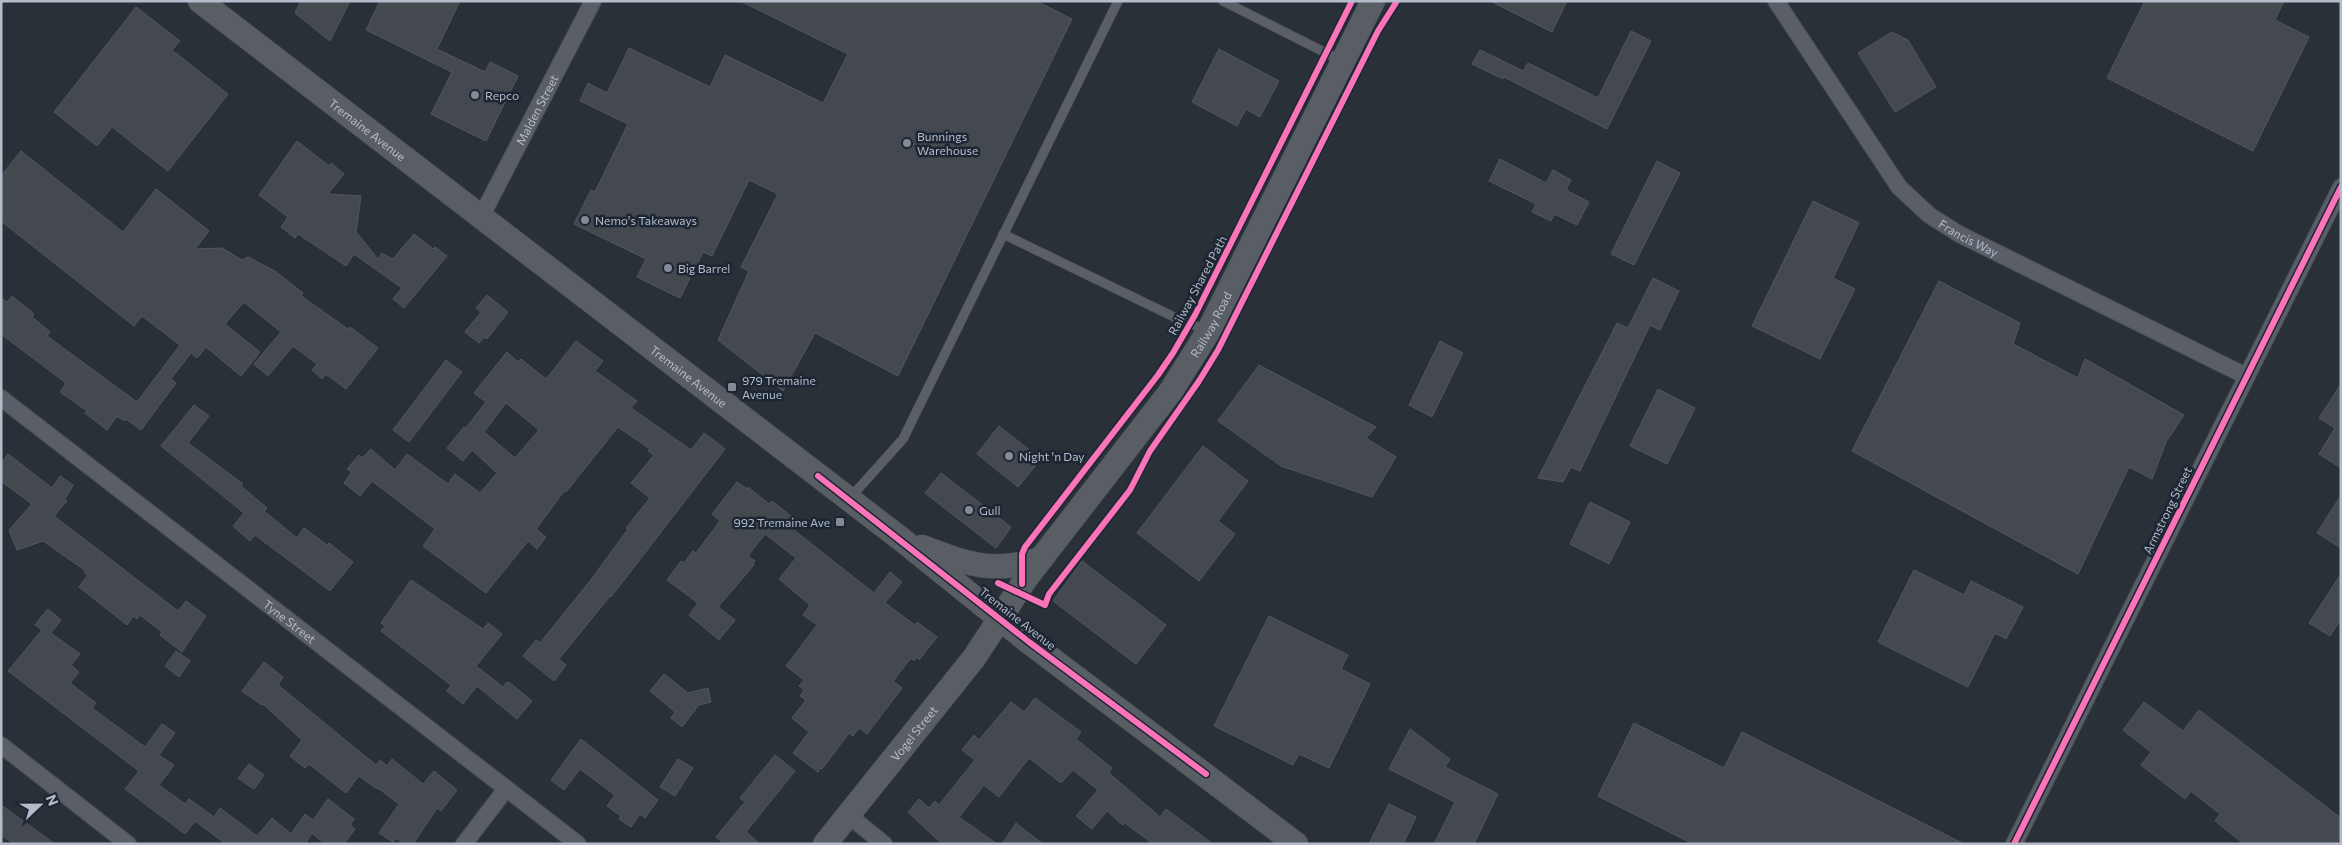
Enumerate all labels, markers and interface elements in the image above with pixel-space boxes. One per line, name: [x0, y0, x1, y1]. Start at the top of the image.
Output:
street label: Malden Street: [513, 72, 561, 147]
place label: Repco: [485, 88, 519, 102]
marker: Repco: [469, 89, 481, 101]
street label: Tremaine Avenue: [326, 96, 409, 163]
place label: Bunnings Warehouse: [917, 129, 978, 157]
marker: Bunnings Warehouse: [901, 137, 913, 149]
place label: Nemo's Takeaways: [595, 213, 697, 227]
marker: Nemo's Takeaways: [579, 214, 591, 226]
street label: Francis Way: [1936, 216, 2001, 259]
street label: Railway Shared Path: [1165, 233, 1229, 337]
place label: Big Barrel: [678, 261, 730, 275]
marker: Big Barrel: [662, 262, 674, 274]
street label: Railway Road: [1187, 289, 1234, 360]
street label: Tremaine Avenue: [647, 342, 730, 410]
place label: 979 Tremaine Avenue: [742, 373, 816, 401]
marker: 979 Tremaine Avenue: [726, 381, 738, 393]
place label: Night 'n Day: [1019, 449, 1085, 463]
marker: Night 'n Day: [1003, 450, 1015, 462]
street label: Armstrong Street: [2140, 464, 2194, 556]
place label: Gull: [979, 503, 1001, 517]
marker: Gull: [963, 504, 975, 516]
place label: 992 Tremaine Ave: [733, 515, 830, 529]
marker: 992 Tremaine Ave: [834, 516, 846, 528]
street label: Tremaine Avenue: [977, 584, 1059, 652]
street label: Tyne Street: [261, 597, 319, 646]
street label: Vogel Street: [887, 703, 940, 764]
north arrow: [15, 780, 65, 830]
text: N: [43, 792, 62, 808]

